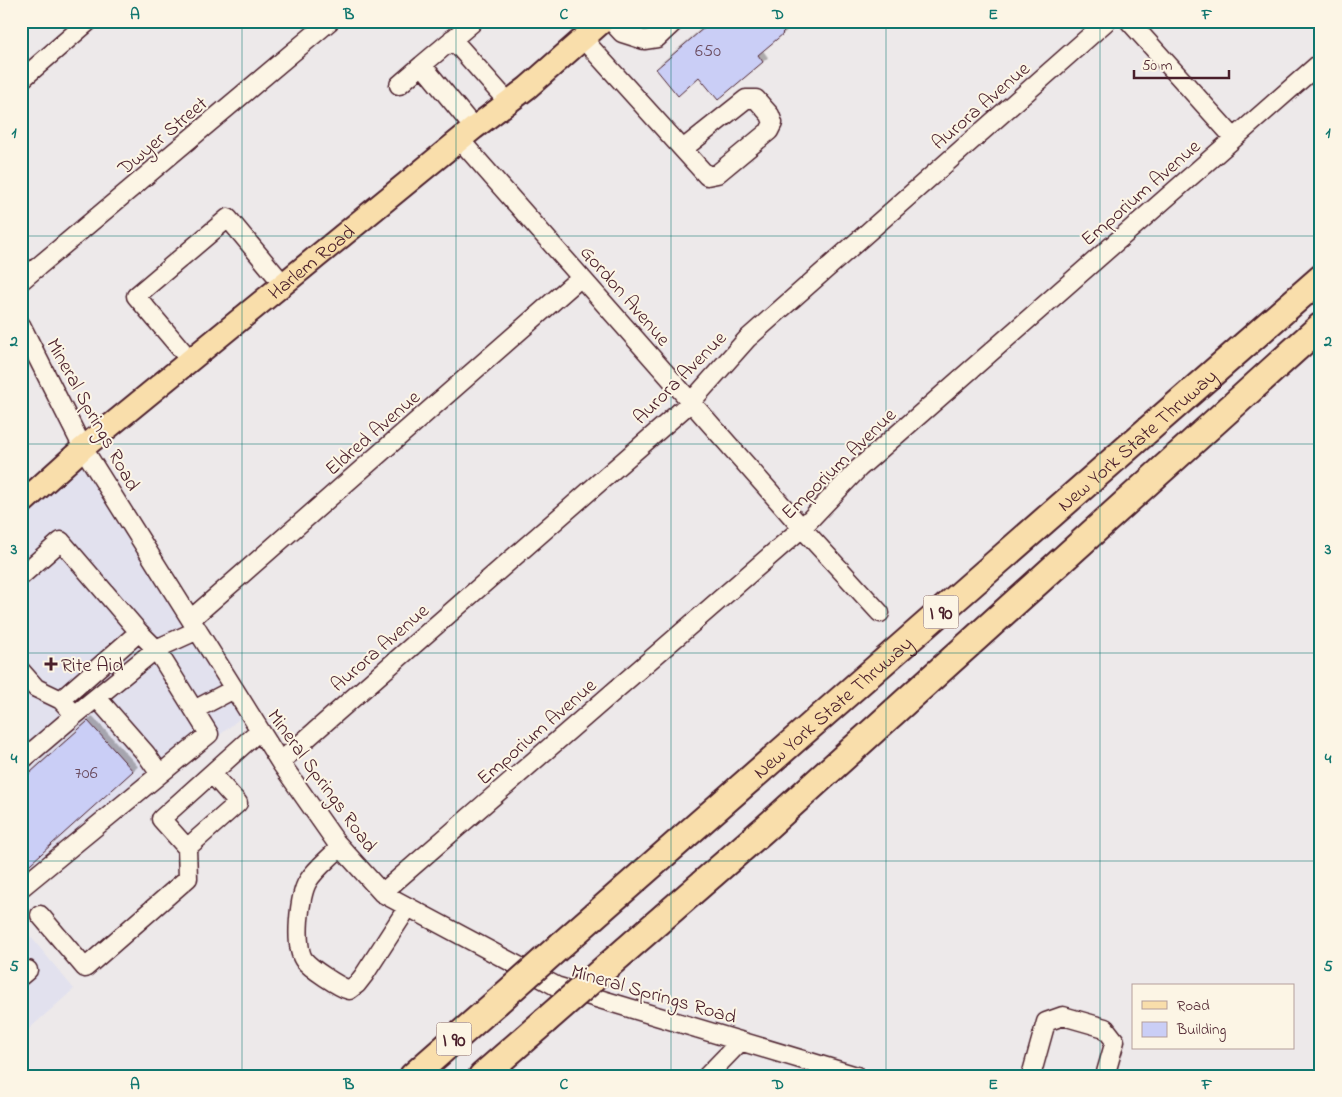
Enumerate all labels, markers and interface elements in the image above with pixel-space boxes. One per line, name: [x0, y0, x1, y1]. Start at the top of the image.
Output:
text: A: [130, 3, 140, 27]
text: B: [343, 3, 355, 27]
text: C: [560, 3, 569, 27]
text: D: [771, 3, 784, 27]
text: E: [988, 3, 998, 27]
text: F: [1201, 3, 1213, 27]
house number: 650: [695, 39, 721, 65]
scale bar: [1134, 48, 1230, 80]
text: 50 m: [1142, 55, 1173, 77]
street label: Aurora Avenue: [926, 56, 1037, 158]
street label: Dwyer Street: [112, 90, 215, 184]
text: 1: [11, 121, 17, 145]
text: 1: [1325, 121, 1331, 145]
street label: Emporium Avenue: [1075, 134, 1208, 254]
street label: Harlem Road: [263, 219, 362, 308]
street label: Gordon Avenue: [572, 240, 676, 354]
street label: Aurora Avenue: [627, 325, 734, 432]
text: 2: [9, 330, 18, 354]
text: 2: [1323, 330, 1332, 354]
street label: Mineral Springs Road: [37, 333, 146, 497]
street label: New York State Thruway: [1052, 363, 1225, 520]
street label: Eldred Avenue: [320, 384, 428, 484]
street label: Emporium Avenue: [776, 402, 904, 527]
text: 3: [10, 538, 18, 562]
text: 3: [1324, 538, 1332, 562]
road number: I 90: [924, 596, 958, 628]
street label: Aurora Avenue: [325, 598, 436, 700]
street label: New York State Thruway: [748, 630, 920, 787]
place label: Rite Aid: [61, 652, 124, 681]
marker: Rite Aid: [45, 658, 57, 670]
street label: Emporium Avenue: [471, 673, 604, 793]
street label: Mineral Springs Road: [258, 704, 383, 860]
text: 4: [10, 747, 18, 771]
text: 4: [1324, 747, 1332, 771]
house number: 706: [74, 761, 98, 787]
text: 5: [9, 955, 19, 979]
text: 5: [1323, 955, 1333, 979]
street label: Mineral Springs Road: [567, 958, 739, 1034]
legend: [1132, 984, 1294, 1050]
text: Road: [1177, 995, 1210, 1017]
text: Building: [1176, 1019, 1226, 1042]
road number: I 90: [436, 1022, 472, 1056]
text: A: [130, 1073, 140, 1097]
text: B: [343, 1073, 355, 1097]
text: C: [560, 1073, 569, 1097]
text: D: [771, 1073, 784, 1097]
text: E: [988, 1073, 998, 1097]
text: F: [1201, 1073, 1213, 1097]

